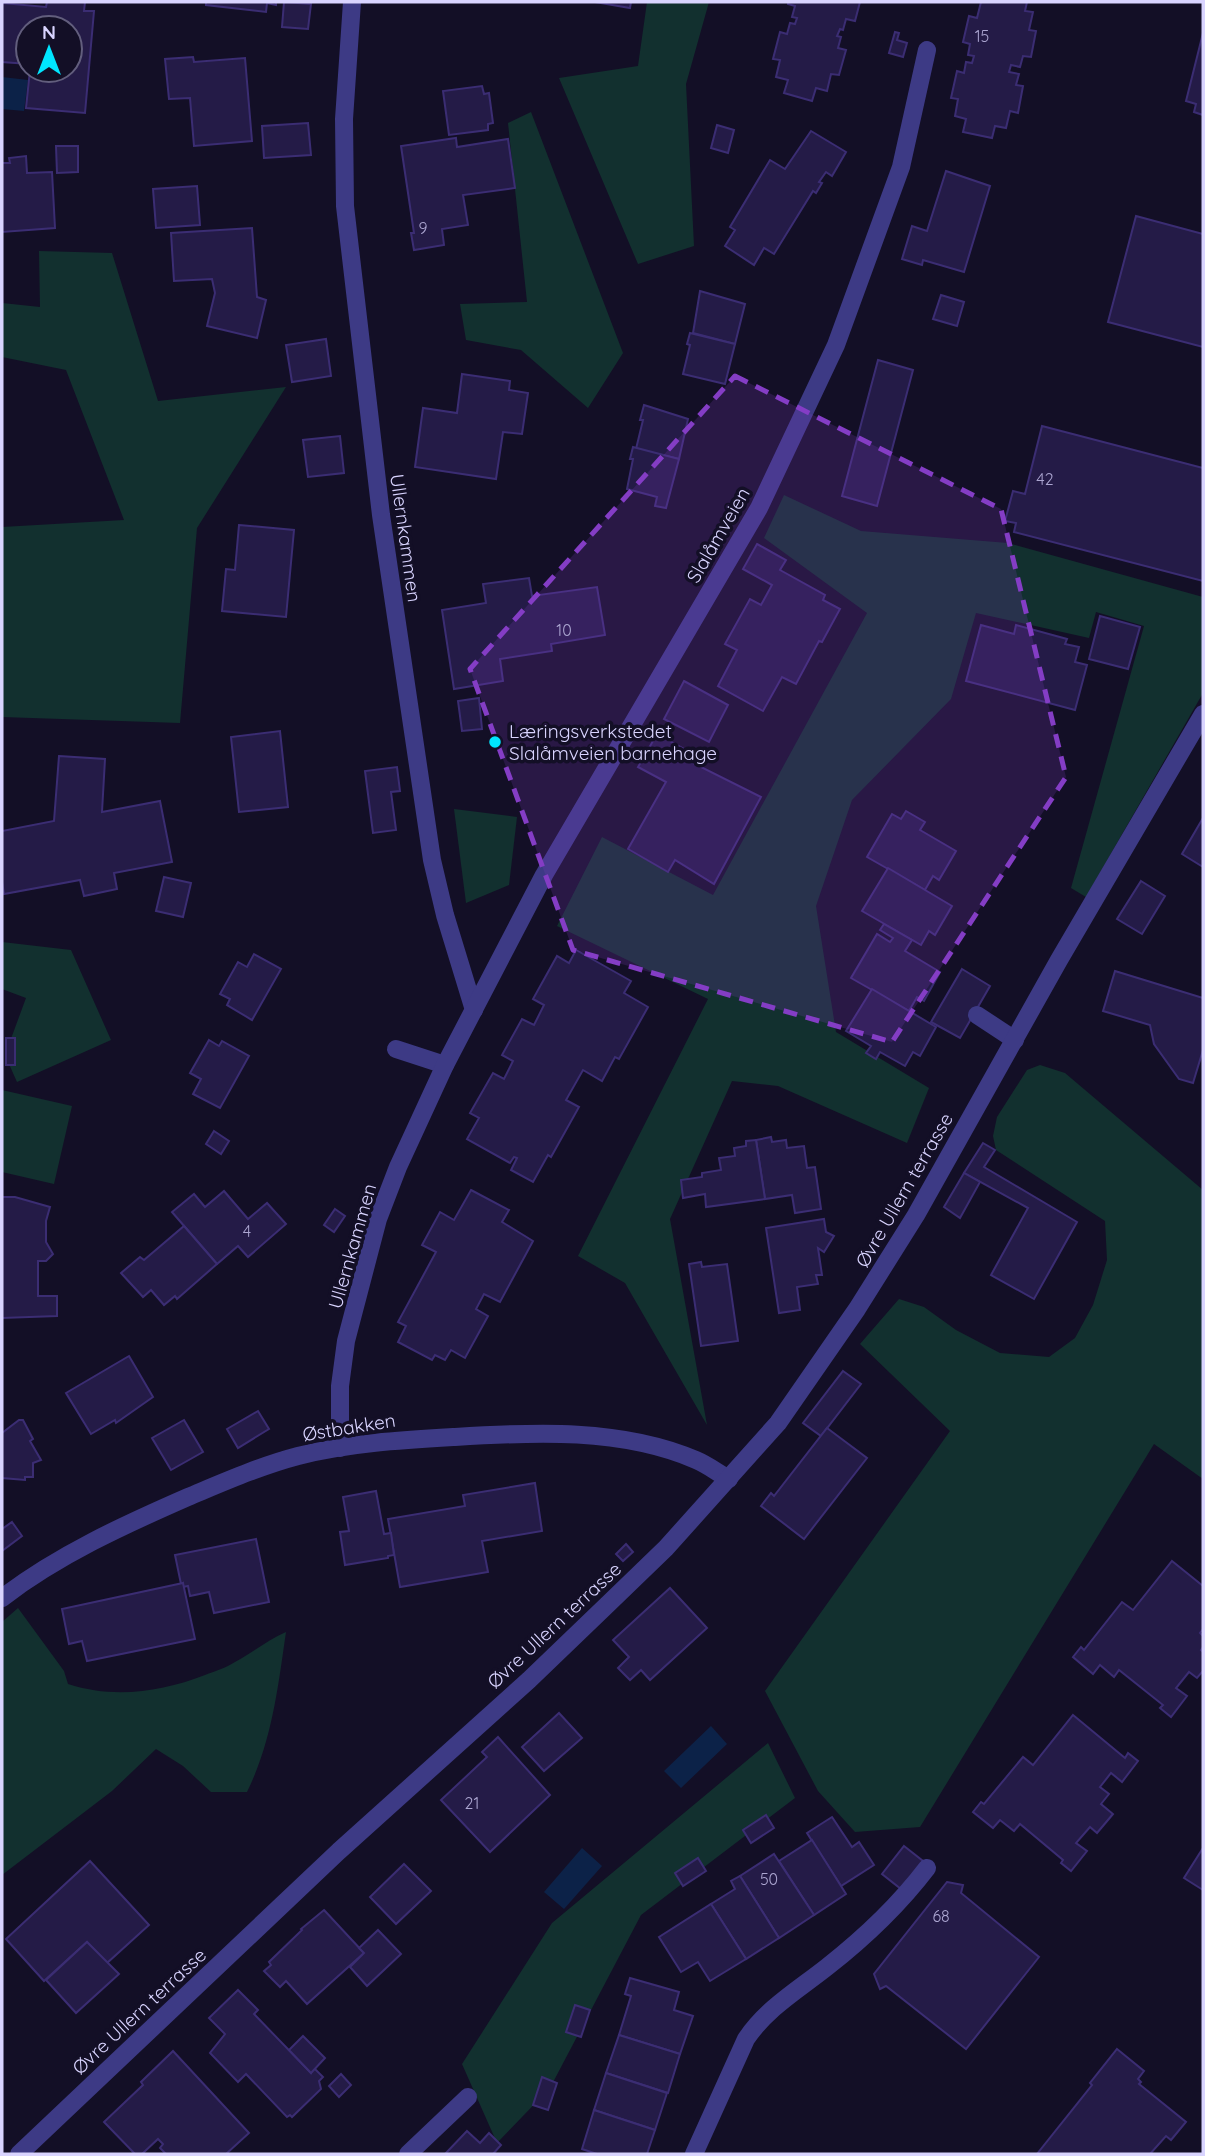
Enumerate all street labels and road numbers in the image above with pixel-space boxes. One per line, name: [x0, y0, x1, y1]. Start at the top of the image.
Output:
street label: Ullernkammen: [385, 472, 427, 604]
street label: Slalåmveien: [681, 483, 755, 587]
street label: Øvre Ullern terrasse: [850, 1108, 958, 1272]
street label: Ullernkammen: [323, 1181, 381, 1311]
street label: Østbakken: [301, 1408, 397, 1446]
street label: Øvre Ullern terrasse: [482, 1557, 626, 1693]
street label: Øvre Ullern terrasse: [67, 1943, 211, 2079]

